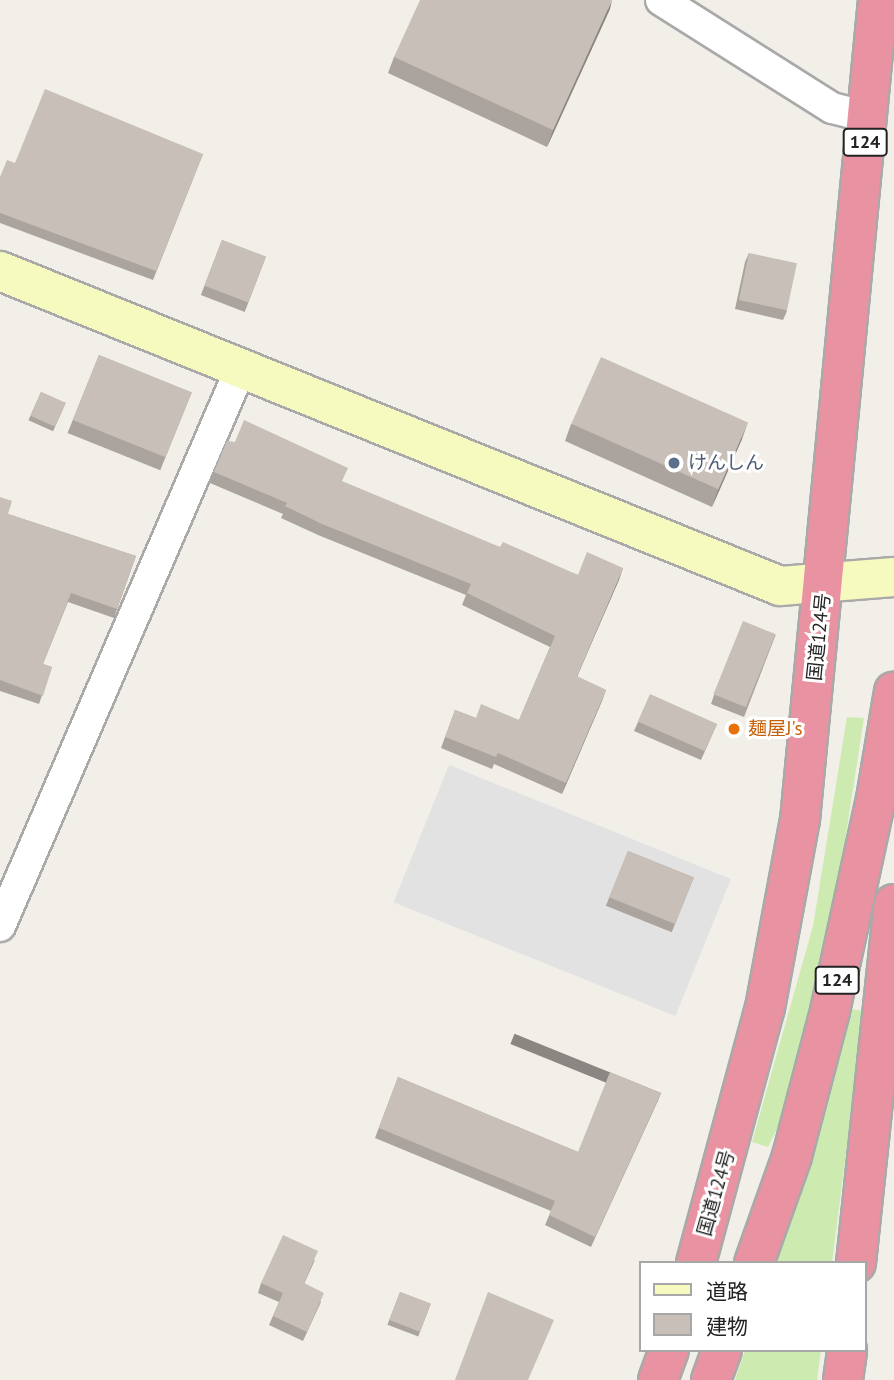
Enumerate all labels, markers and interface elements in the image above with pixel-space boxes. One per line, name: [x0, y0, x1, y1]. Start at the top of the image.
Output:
road number: 124: [842, 127, 888, 156]
place label: けんしん: [688, 452, 764, 474]
marker: けんしん: [666, 455, 682, 471]
street label: 国道124号: [803, 592, 835, 682]
place label: 麺屋J's: [748, 718, 802, 740]
marker: 麺屋J's: [726, 721, 742, 737]
road number: 124: [814, 965, 860, 995]
street label: 国道124号: [693, 1148, 739, 1238]
legend: [638, 1261, 866, 1352]
text: 道路: [706, 1278, 748, 1305]
text: 建物: [706, 1313, 748, 1340]

